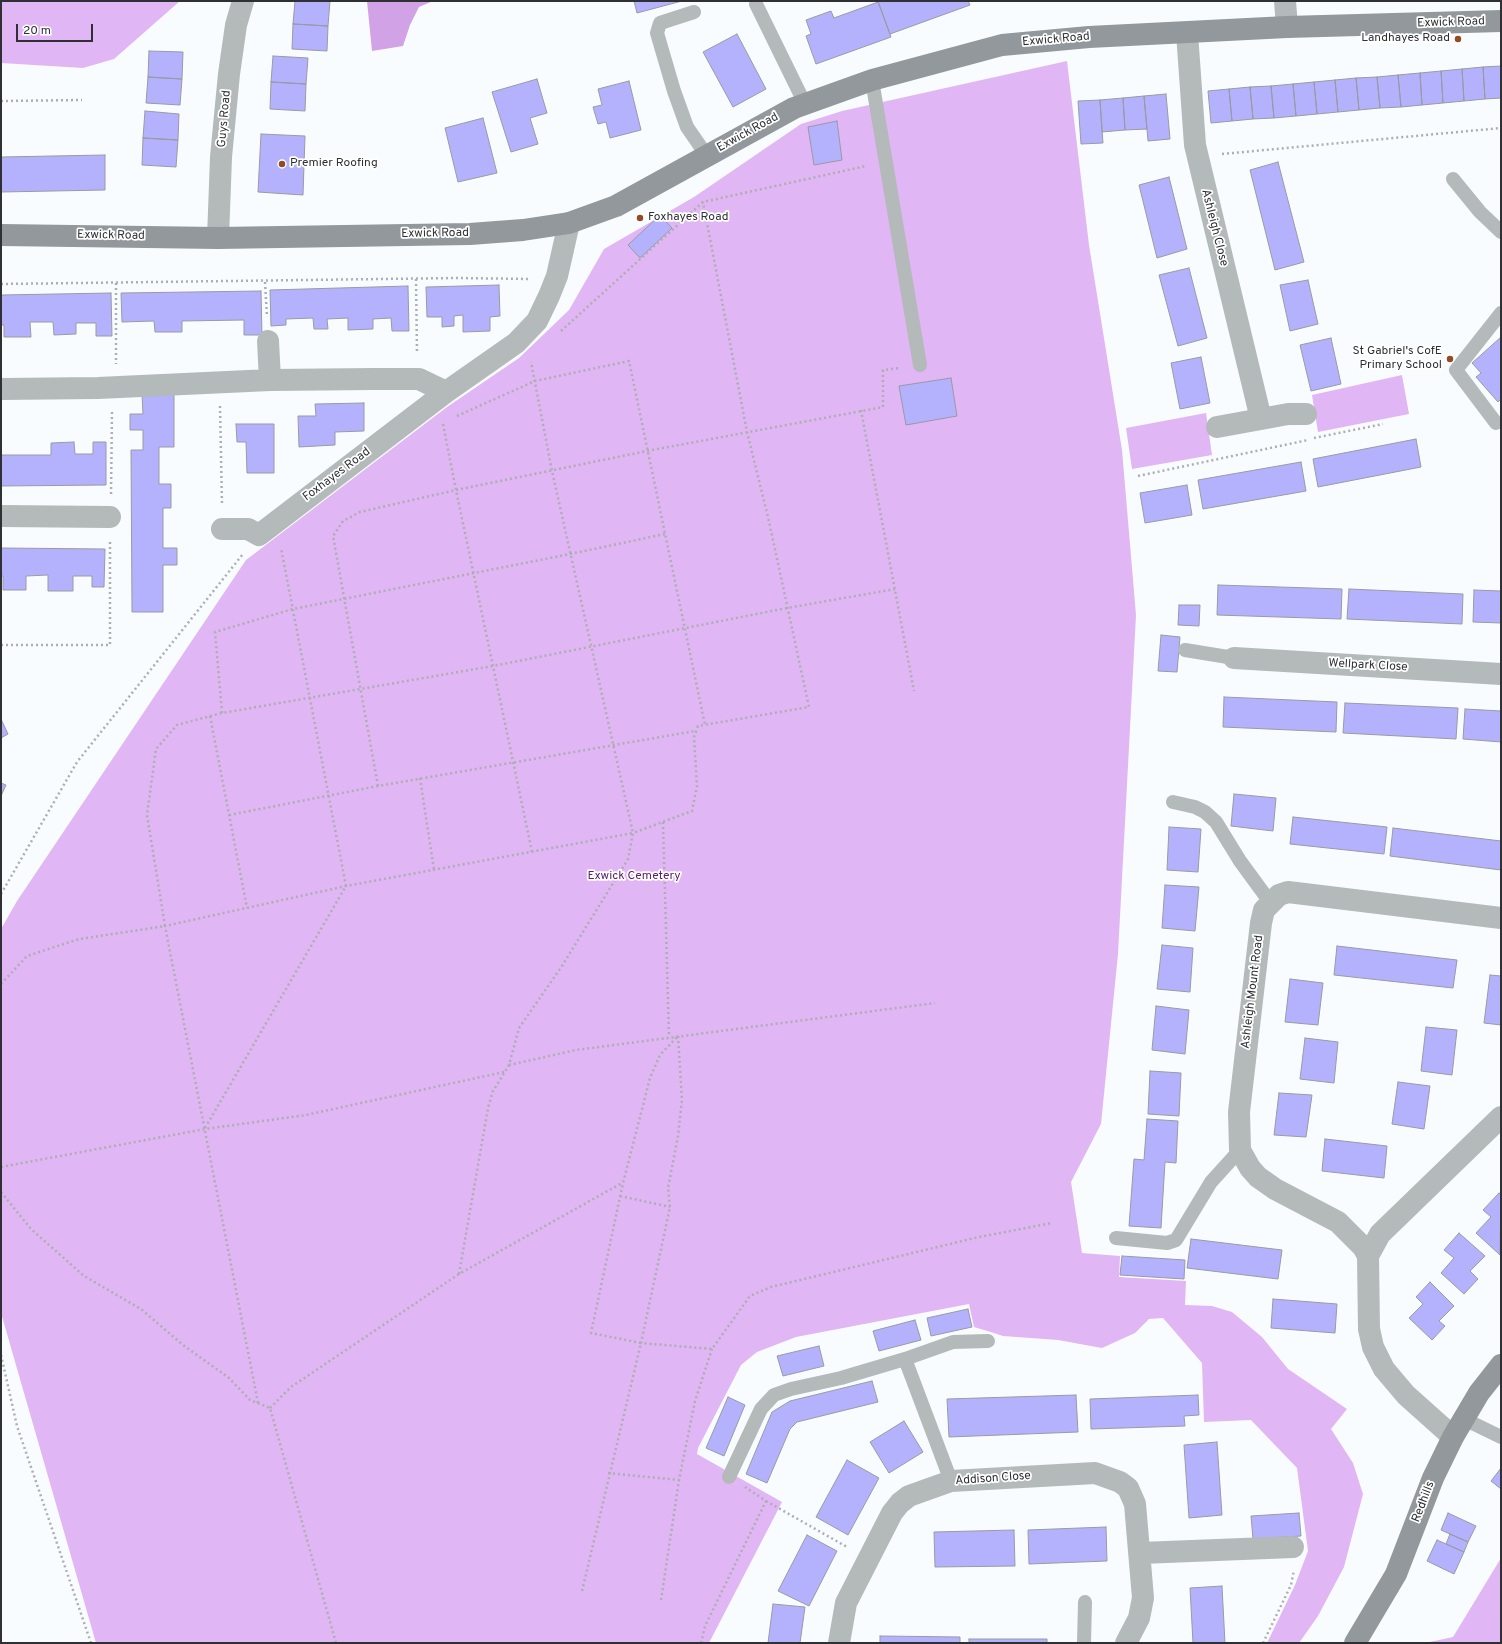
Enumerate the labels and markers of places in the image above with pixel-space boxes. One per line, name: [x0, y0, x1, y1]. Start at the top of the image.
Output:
place label: Landhayes Road: [1361, 32, 1450, 46]
marker: Landhayes Road: [1453, 34, 1463, 44]
place label: Premier Roofing: [290, 157, 378, 171]
marker: Premier Roofing: [277, 159, 287, 169]
place label: Foxhayes Road: [648, 211, 728, 225]
marker: Foxhayes Road: [635, 213, 645, 223]
place label: St Gabriel's CofE Primary School: [1352, 345, 1442, 373]
marker: St Gabriel's CofE Primary School: [1445, 354, 1455, 364]

